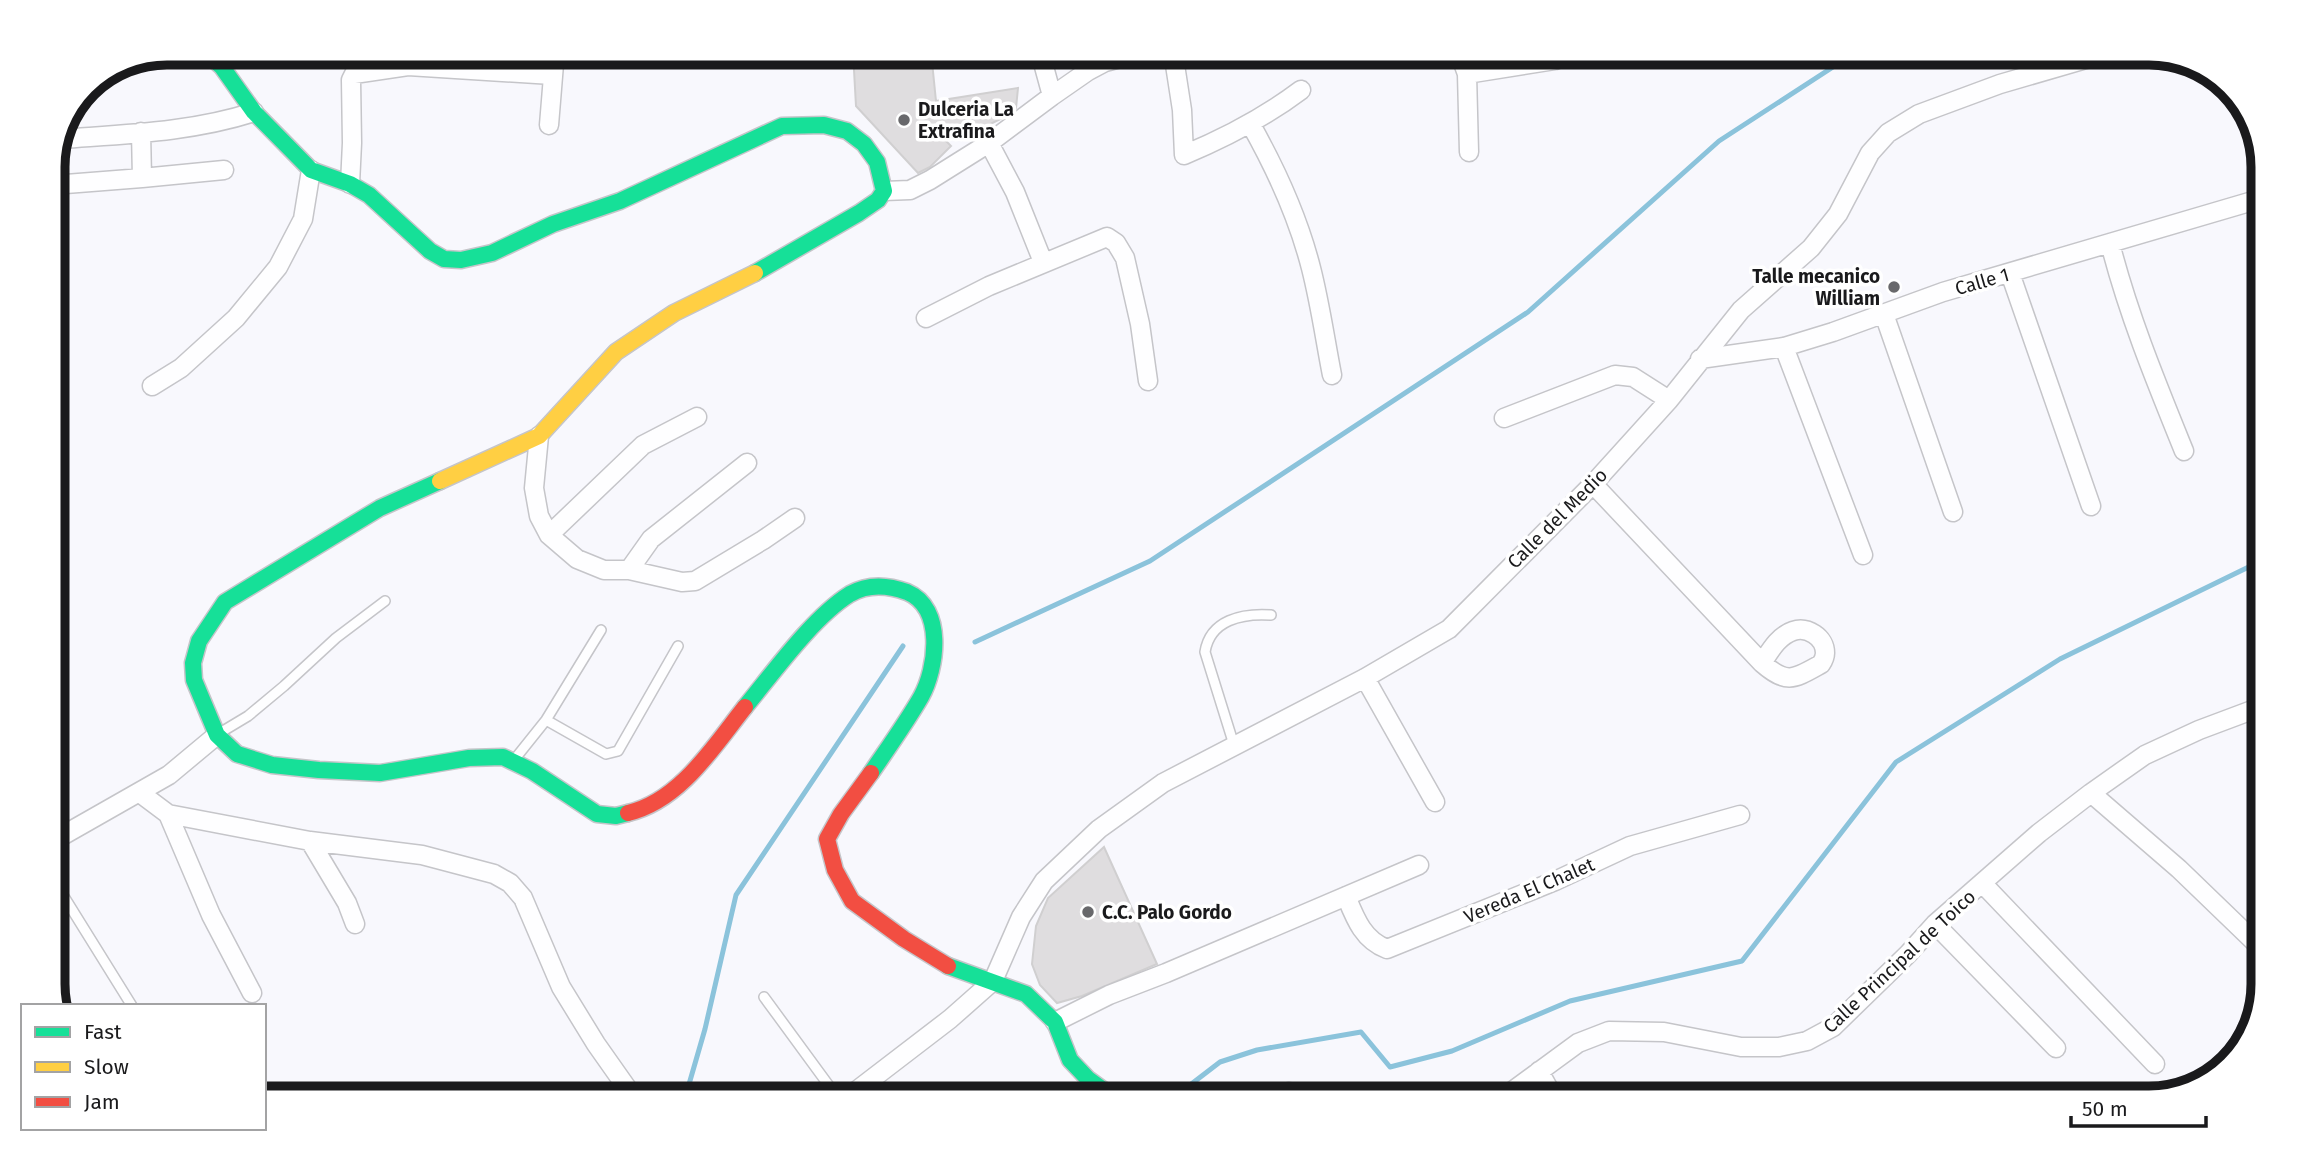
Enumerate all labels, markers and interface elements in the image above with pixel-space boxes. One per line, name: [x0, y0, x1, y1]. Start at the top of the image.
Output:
place label: Dulceria La Extrafina: [918, 98, 1014, 143]
marker: Dulceria La Extrafina: [896, 112, 912, 128]
street label: Calle 1: [1952, 263, 2012, 300]
place label: Talle mecanico William: [1752, 265, 1880, 310]
marker: Talle mecanico William: [1886, 279, 1902, 295]
street label: Calle del Medio: [1502, 463, 1612, 573]
street label: Vereda El Chalet: [1461, 853, 1598, 928]
street label: Calle Principal de Toico: [1819, 885, 1980, 1038]
place label: C.C. Palo Gordo: [1102, 901, 1232, 924]
marker: C.C. Palo Gordo: [1080, 904, 1096, 920]
legend: [21, 1004, 266, 1130]
text: Fast: [84, 1019, 122, 1045]
text: Slow: [84, 1054, 129, 1080]
scale bar: [2071, 1084, 2206, 1128]
text: Jam: [84, 1089, 120, 1115]
text: 50 m: [2082, 1096, 2128, 1122]

